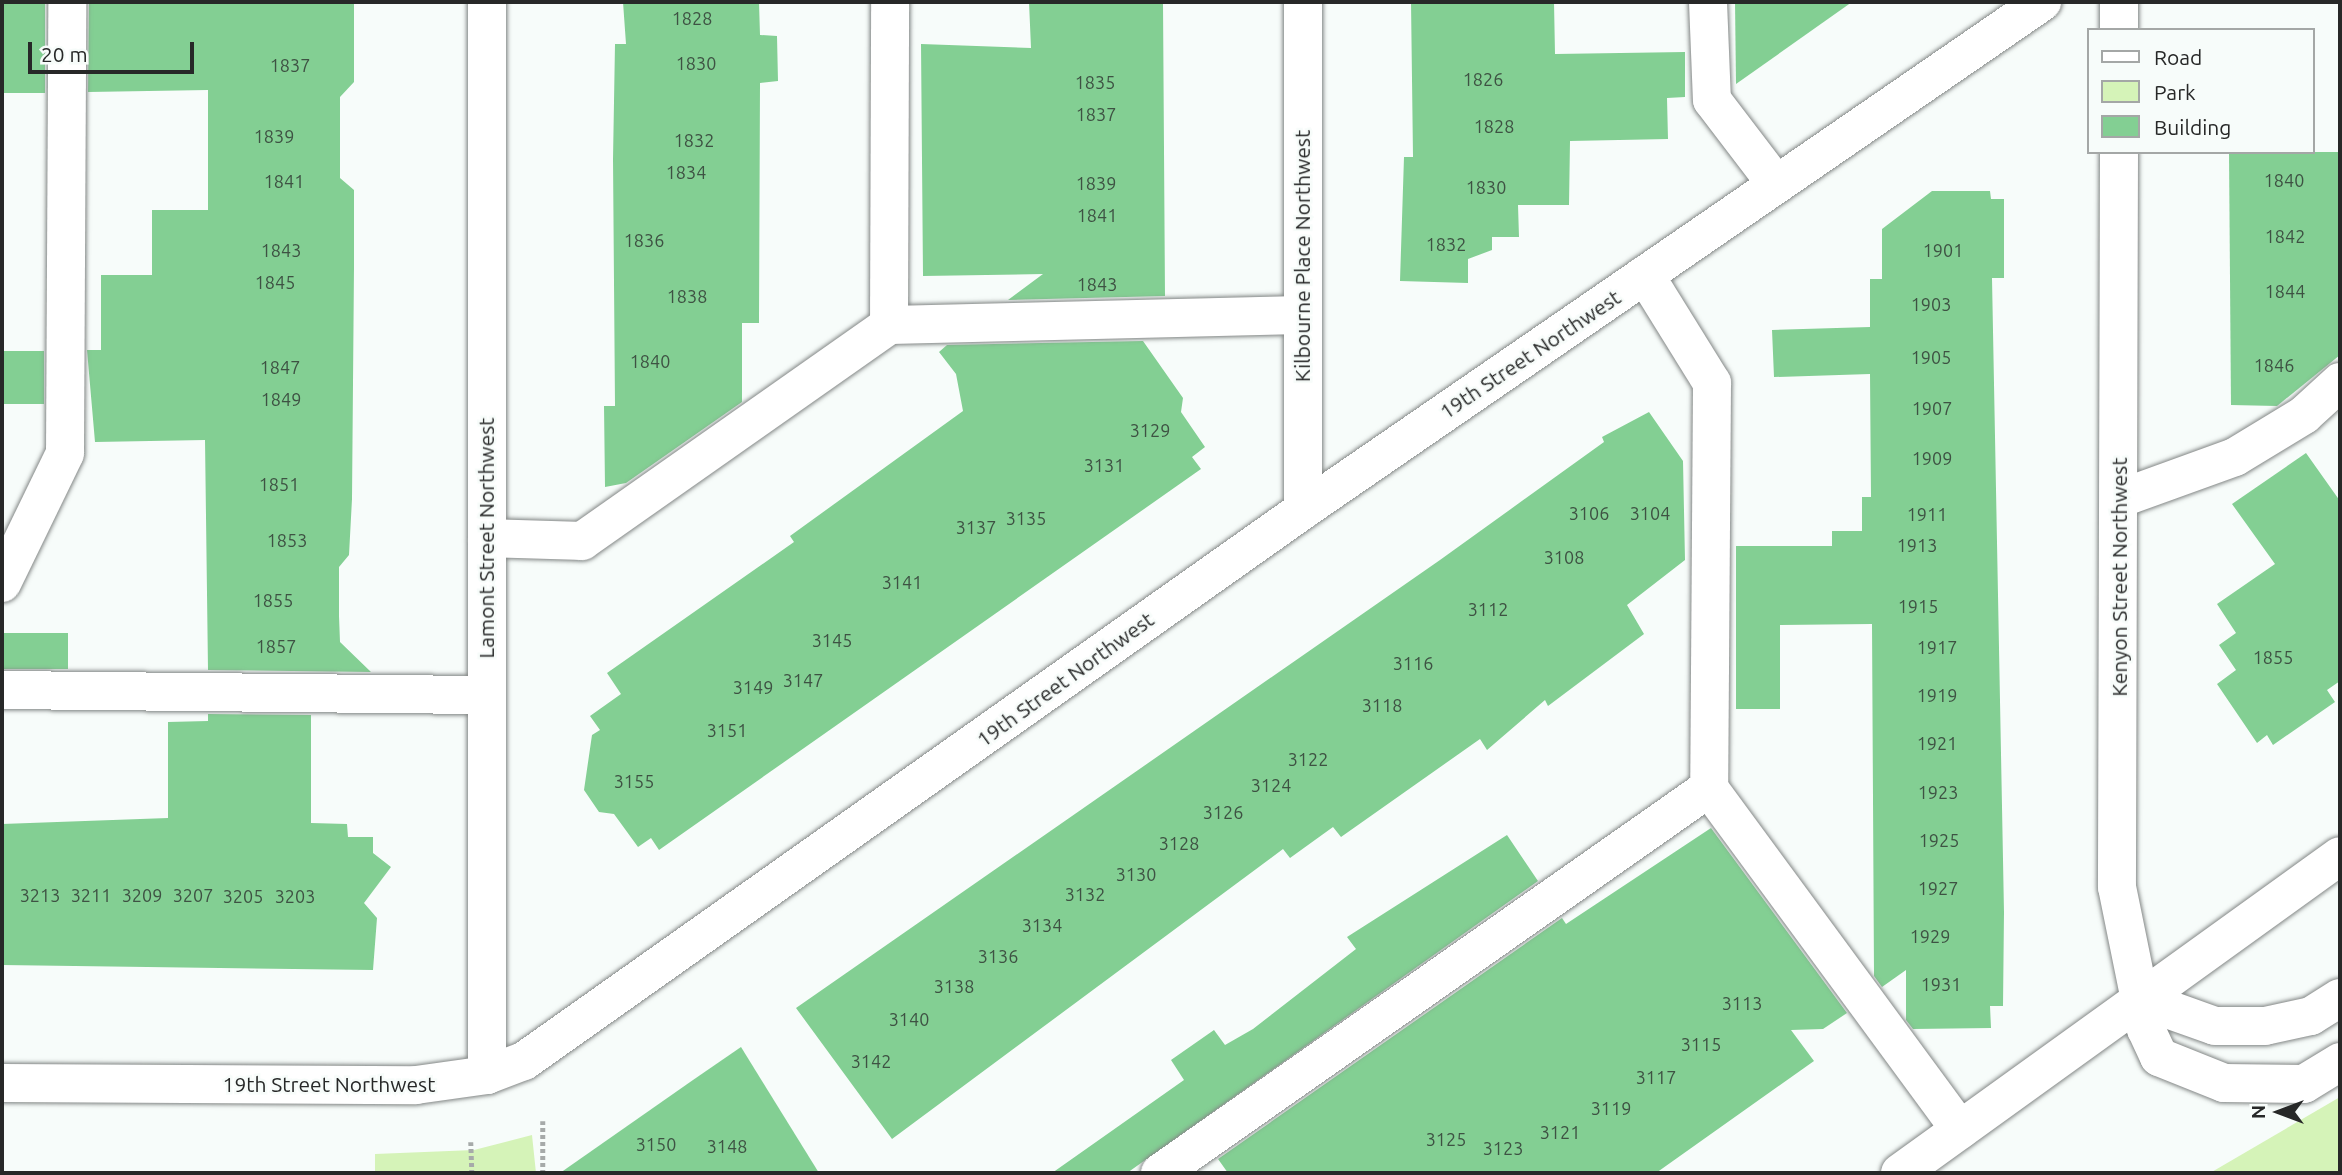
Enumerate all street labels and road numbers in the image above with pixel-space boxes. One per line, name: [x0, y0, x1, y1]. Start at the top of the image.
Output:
street label: Kilbourne Place Northwest: [1289, 130, 1315, 382]
street label: 19th Street Northwest: [1435, 284, 1625, 424]
street label: Lamont Street Northwest: [473, 417, 499, 659]
street label: Kenyon Street Northwest: [2106, 457, 2132, 697]
street label: 19th Street Northwest: [971, 606, 1159, 752]
street label: 19th Street Northwest: [223, 1071, 435, 1097]

